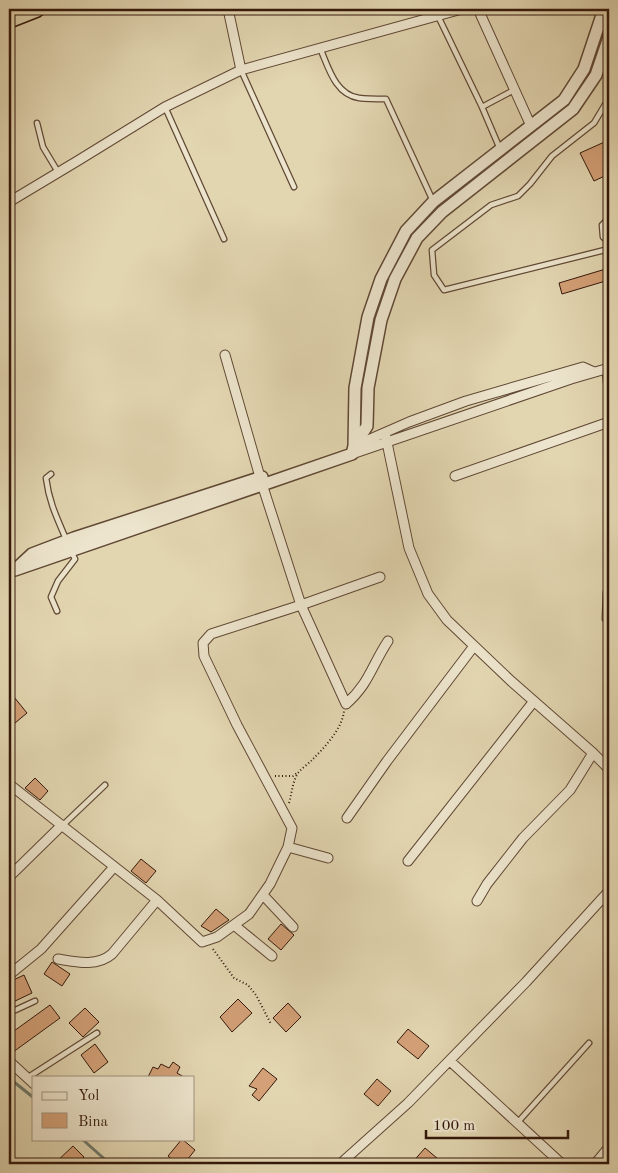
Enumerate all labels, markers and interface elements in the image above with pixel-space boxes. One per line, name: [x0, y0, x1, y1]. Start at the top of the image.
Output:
legend: [32, 1076, 195, 1140]
text: Yol: [78, 1089, 99, 1104]
scale bar: [426, 1108, 568, 1140]
text: Bina: [78, 1115, 109, 1130]
text: 100 m: [433, 1119, 475, 1134]

